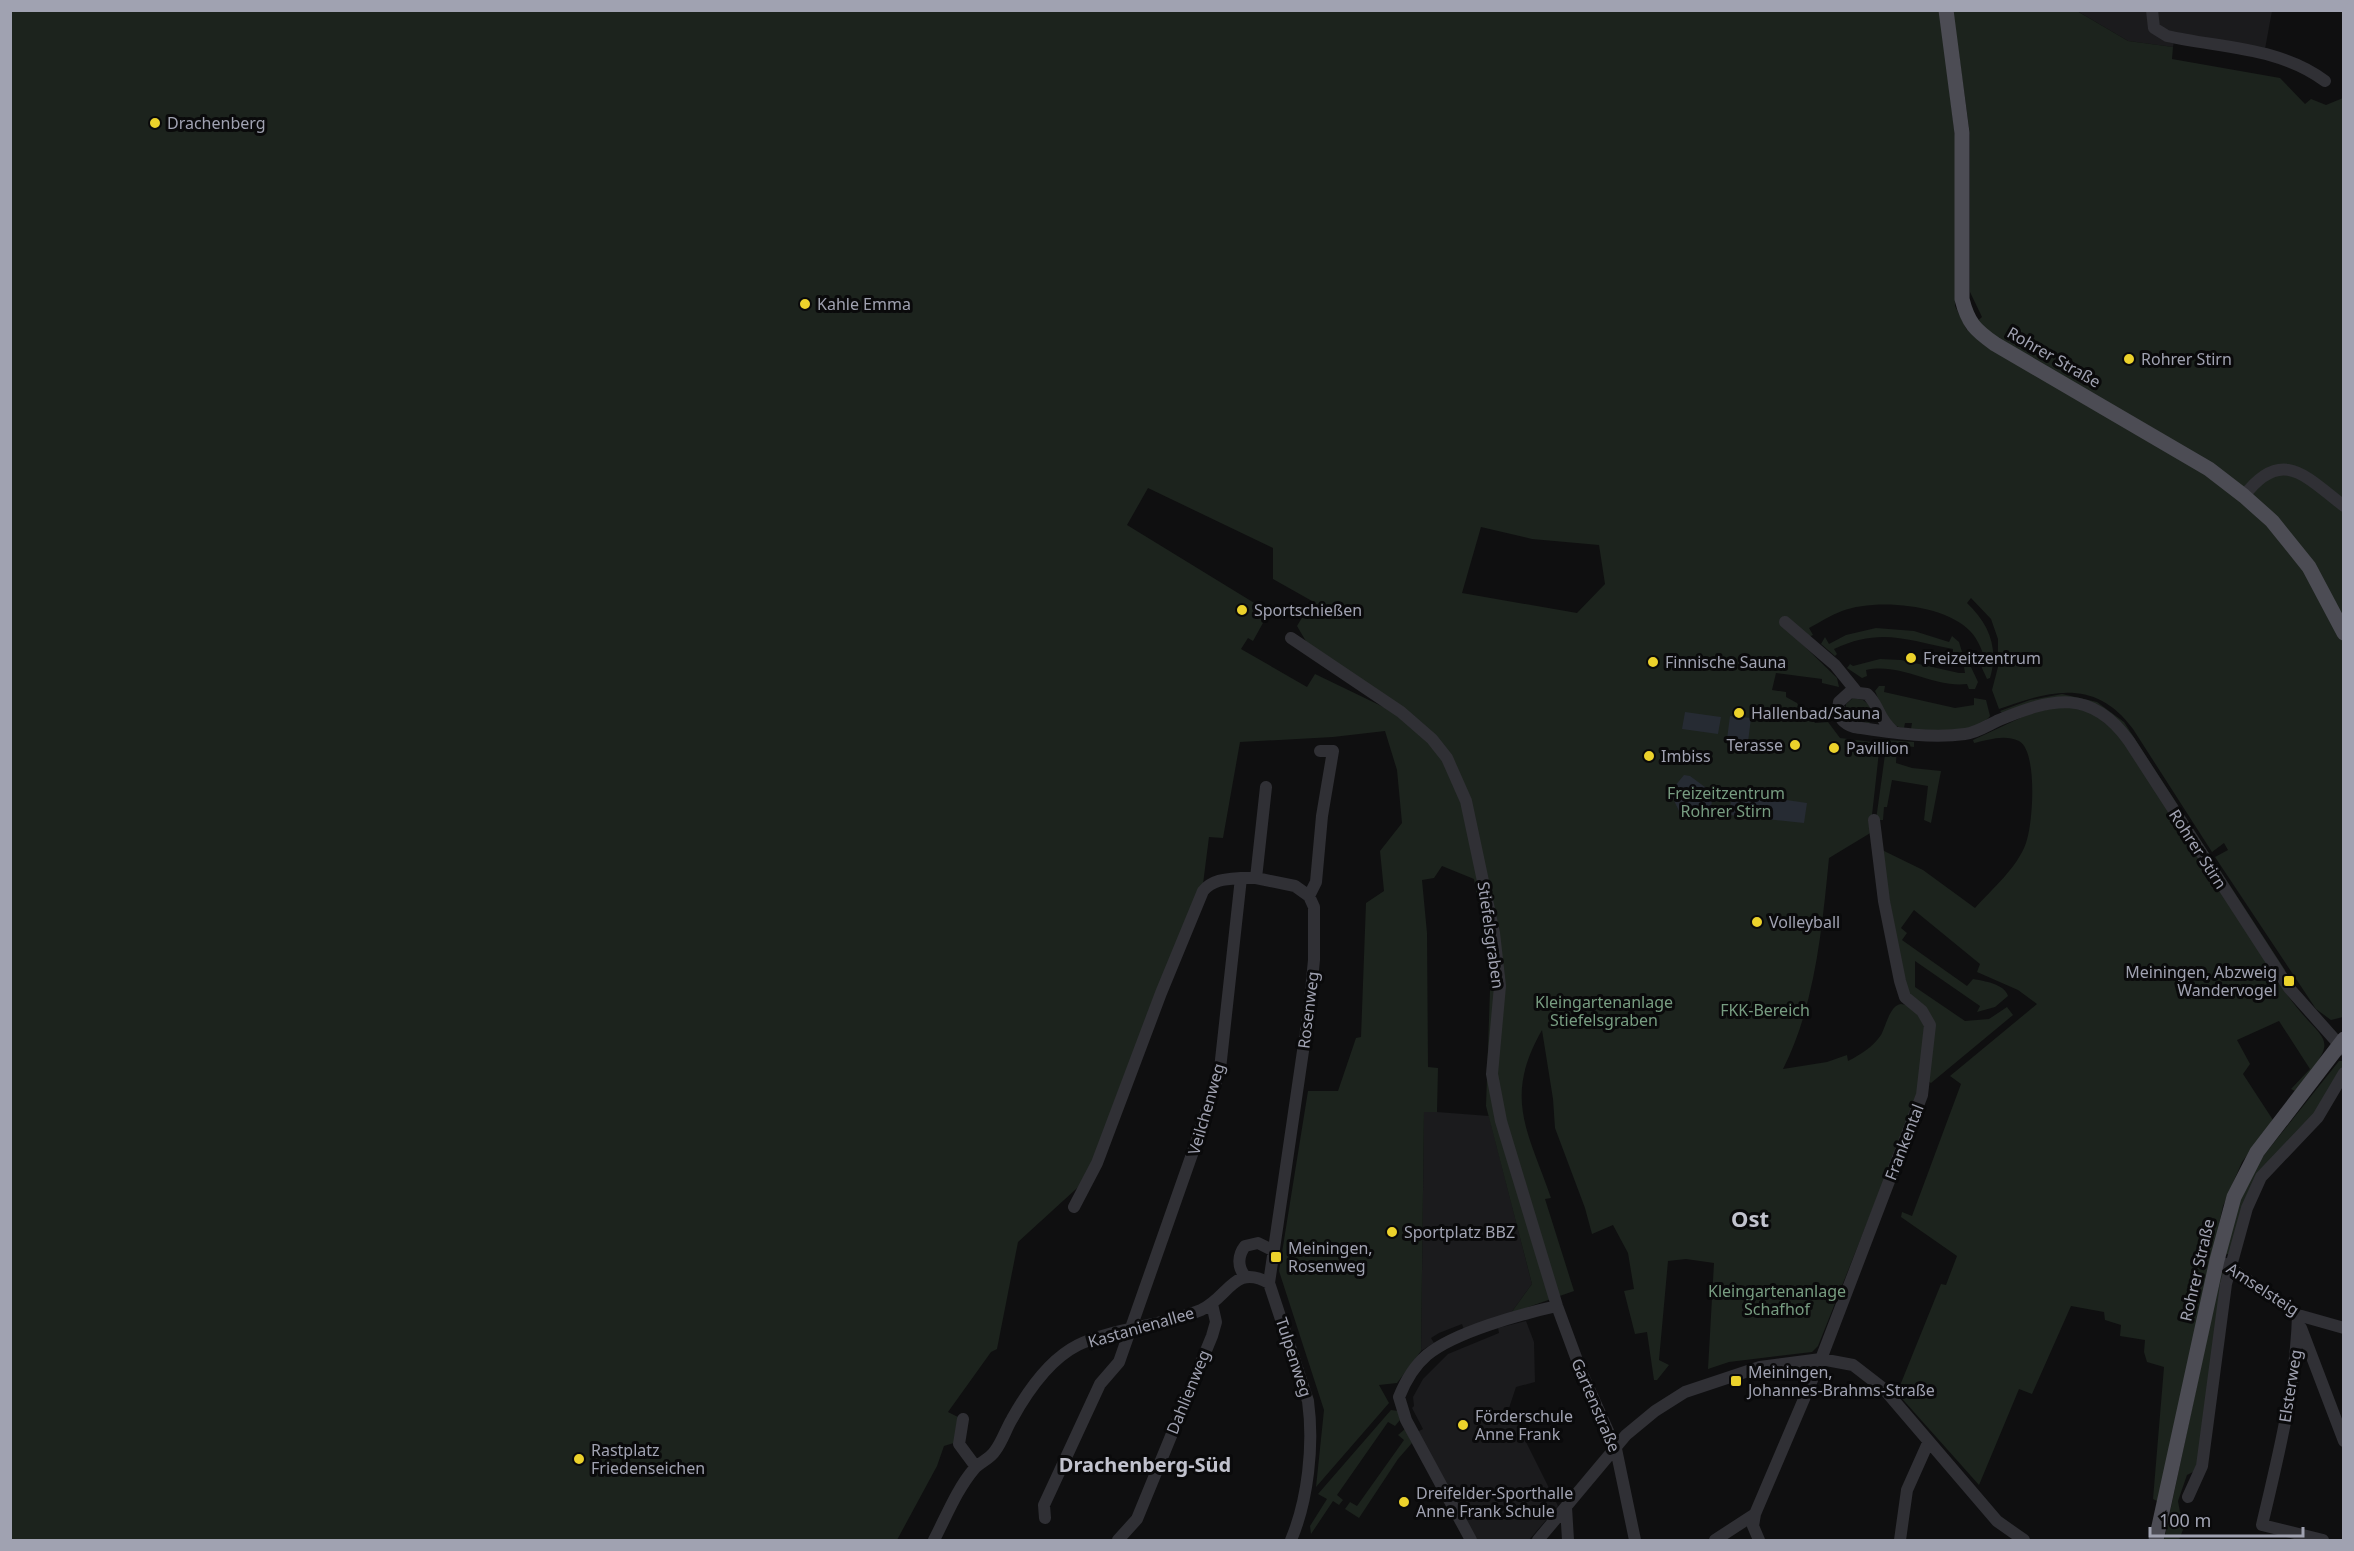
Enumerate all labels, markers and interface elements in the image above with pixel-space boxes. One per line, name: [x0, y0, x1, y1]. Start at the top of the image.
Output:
place label: Drachenberg: [167, 112, 266, 134]
marker: Drachenberg: [148, 116, 162, 130]
place label: Kahle Emma: [817, 293, 911, 315]
marker: Kahle Emma: [798, 297, 812, 311]
street label: Rohrer Straße: [2003, 321, 2105, 393]
place label: Rohrer Stirn: [2141, 348, 2232, 370]
marker: Rohrer Stirn: [2122, 352, 2136, 366]
place label: Sportschießen: [1254, 599, 1362, 621]
marker: Sportschießen: [1235, 603, 1249, 617]
place label: Freizeitzentrum: [1923, 647, 2041, 669]
place label: Finnische Sauna: [1665, 651, 1786, 673]
marker: Freizeitzentrum: [1904, 651, 1918, 665]
marker: Finnische Sauna: [1646, 655, 1660, 669]
place label: Hallenbad/Sauna: [1751, 702, 1880, 724]
marker: Hallenbad/Sauna: [1732, 706, 1746, 720]
place label: Terasse: [1727, 734, 1783, 756]
place label: Pavillion: [1846, 737, 1909, 759]
marker: Terasse: [1788, 738, 1802, 752]
marker: Pavillion: [1827, 741, 1841, 755]
place label: Imbiss: [1661, 745, 1711, 767]
marker: Imbiss: [1642, 749, 1656, 763]
park label: Freizeitzentrum Rohrer Stirn: [1667, 782, 1785, 822]
street label: Rohrer Stirn: [2164, 805, 2232, 893]
street label: Stiefelsgraben: [1473, 880, 1509, 990]
place label: Volleyball: [1769, 911, 1840, 933]
marker: Volleyball: [1750, 915, 1764, 929]
place label: Meiningen, Abzweig Wandervogel: [2125, 961, 2277, 1001]
street label: Rosenweg: [1292, 970, 1324, 1050]
marker: Meiningen, Abzweig Wandervogel: [2282, 974, 2296, 988]
park label: Kleingartenanlage Stiefelsgraben: [1535, 991, 1673, 1031]
park label: FKK-Bereich: [1720, 999, 1810, 1021]
street label: Veilchenweg: [1182, 1061, 1230, 1157]
street label: Frankental: [1879, 1101, 1929, 1183]
district label: Ost: [1731, 1203, 1769, 1233]
street label: Rohrer Straße: [2175, 1217, 2219, 1323]
place label: Sportplatz BBZ: [1404, 1221, 1515, 1243]
marker: Sportplatz BBZ: [1385, 1225, 1399, 1239]
place label: Meiningen, Rosenweg: [1288, 1237, 1373, 1277]
marker: Meiningen, Rosenweg: [1269, 1250, 1283, 1264]
street label: Amselsteig: [2222, 1257, 2304, 1321]
park label: Kleingartenanlage Schafhof: [1708, 1280, 1846, 1320]
street label: Kastanienallee: [1085, 1301, 1197, 1353]
street label: Tulpenweg: [1271, 1314, 1317, 1400]
street label: Dahlienweg: [1161, 1347, 1215, 1437]
street label: Elsterweg: [2273, 1348, 2307, 1424]
street label: Gartenstraße: [1566, 1355, 1626, 1455]
place label: Meiningen, Johannes-Brahms-Straße: [1746, 1361, 1935, 1401]
marker: Meiningen, Johannes-Brahms-Straße: [1729, 1374, 1743, 1388]
place label: Förderschule Anne Frank: [1475, 1405, 1573, 1445]
marker: Förderschule Anne Frank: [1456, 1418, 1470, 1432]
place label: Rastplatz Friedenseichen: [591, 1439, 705, 1479]
district label: Drachenberg-Süd: [1059, 1451, 1231, 1478]
marker: Rastplatz Friedenseichen: [572, 1452, 586, 1466]
place label: Dreifelder-Sporthalle Anne Frank Schule: [1416, 1482, 1573, 1522]
marker: Dreifelder-Sporthalle Anne Frank Schule: [1397, 1495, 1411, 1509]
scale bar: [2150, 1500, 2303, 1538]
text: 100 m: [2159, 1508, 2211, 1532]

